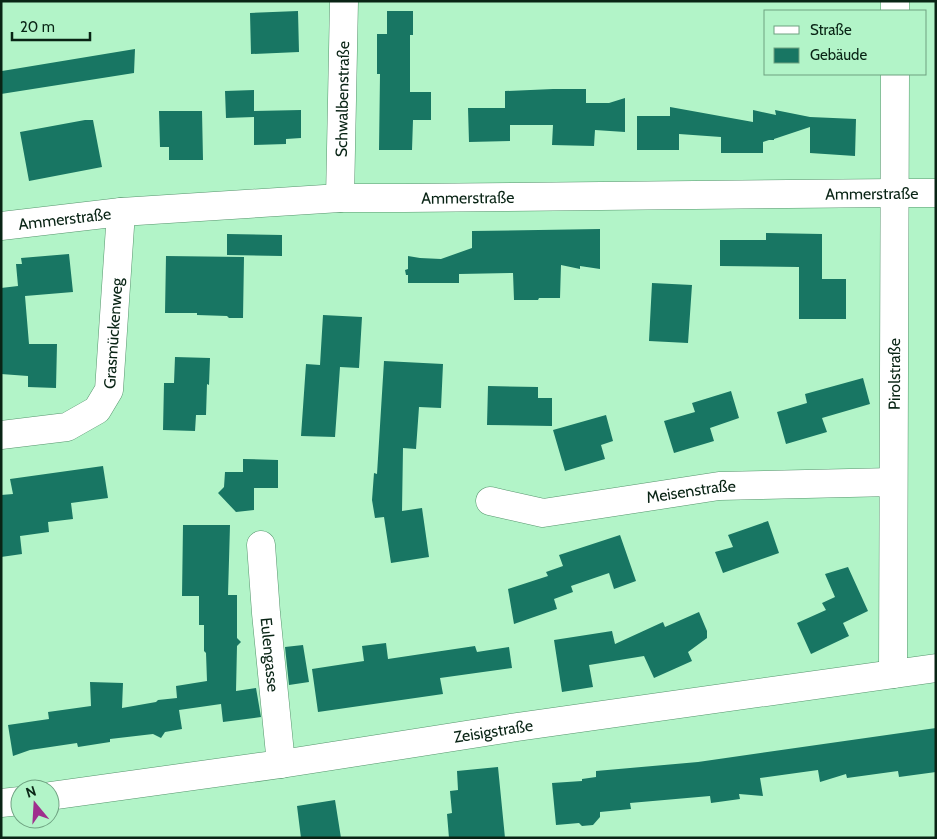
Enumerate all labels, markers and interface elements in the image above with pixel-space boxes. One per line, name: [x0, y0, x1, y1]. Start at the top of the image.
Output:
scale bar: [12, 10, 90, 42]
legend: [764, 10, 927, 75]
text: 20 m: [20, 18, 55, 36]
text: Straße: [810, 21, 852, 39]
street label: Schwalbenstraße: [332, 41, 353, 157]
text: Gebäude: [810, 46, 867, 64]
street label: Ammerstraße: [825, 184, 918, 204]
street label: Ammerstraße: [421, 188, 514, 208]
street label: Ammerstraße: [17, 204, 112, 234]
street label: Grasmückenweg: [100, 276, 127, 390]
street label: Pirolstraße: [885, 338, 904, 410]
street label: Meisenstraße: [645, 477, 736, 507]
street label: Eulengasse: [256, 616, 283, 693]
street label: Zeisigstraße: [452, 716, 534, 747]
north arrow: [10, 779, 60, 829]
text: N: [23, 782, 38, 802]

